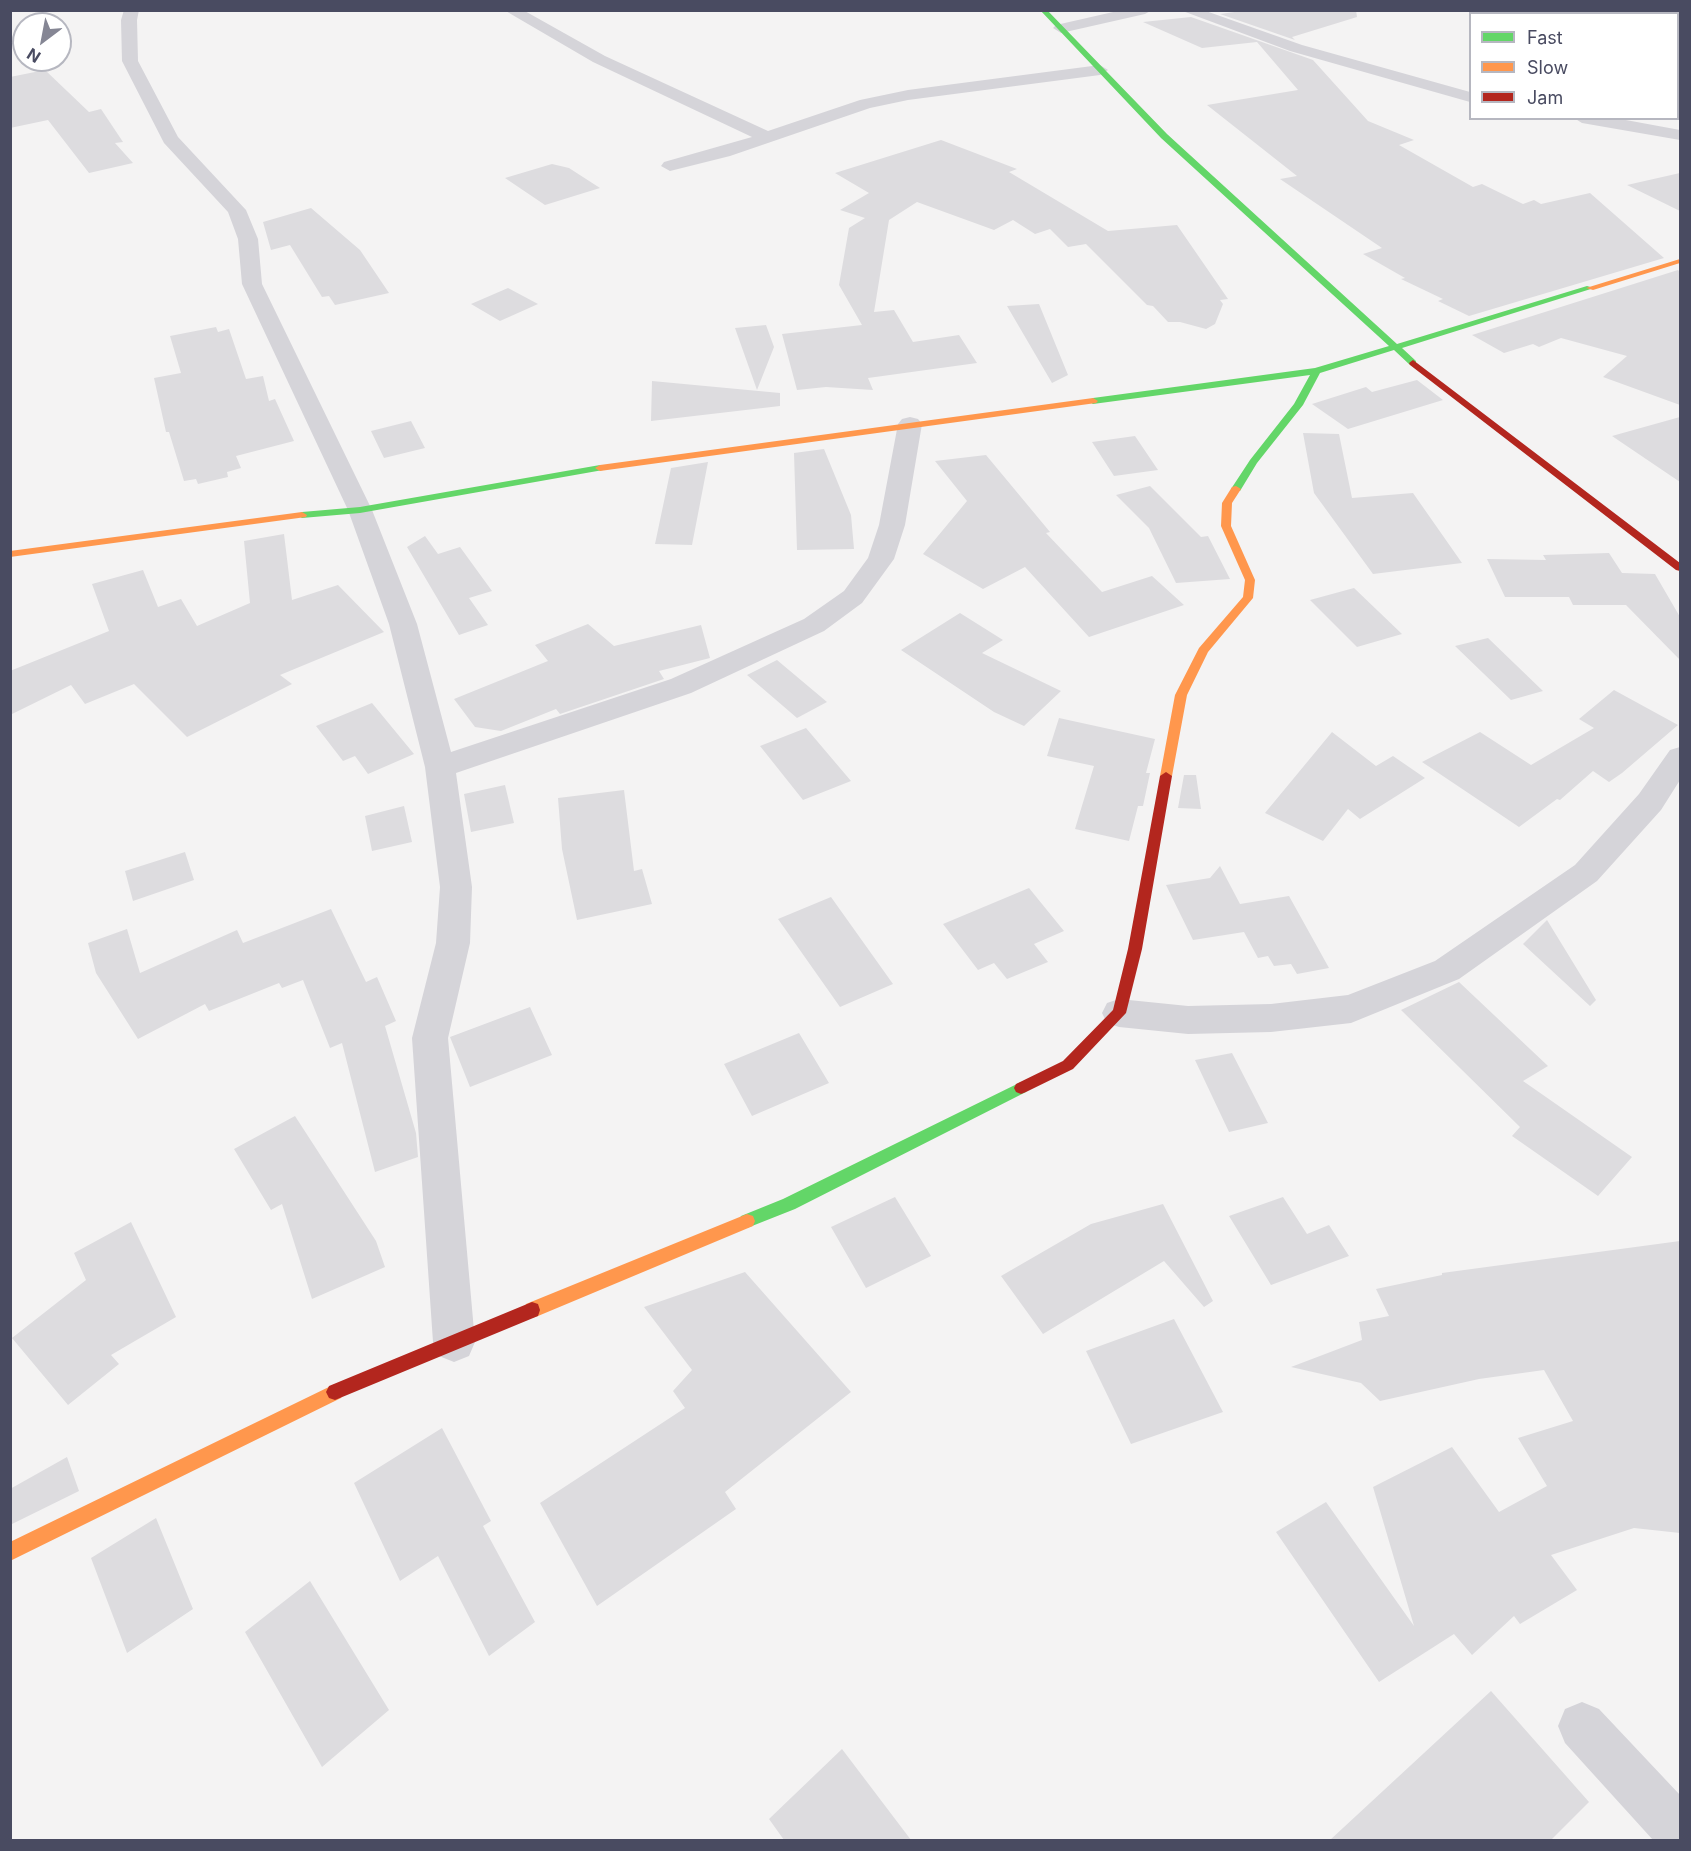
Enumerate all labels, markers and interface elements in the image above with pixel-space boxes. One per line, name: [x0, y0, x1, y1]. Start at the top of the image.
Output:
north arrow: [12, 12, 72, 72]
legend: [1469, 12, 1679, 120]
text: Fast: [1527, 27, 1563, 48]
text: N: [23, 44, 44, 67]
text: Slow: [1527, 57, 1568, 78]
text: Jam: [1527, 87, 1563, 108]

